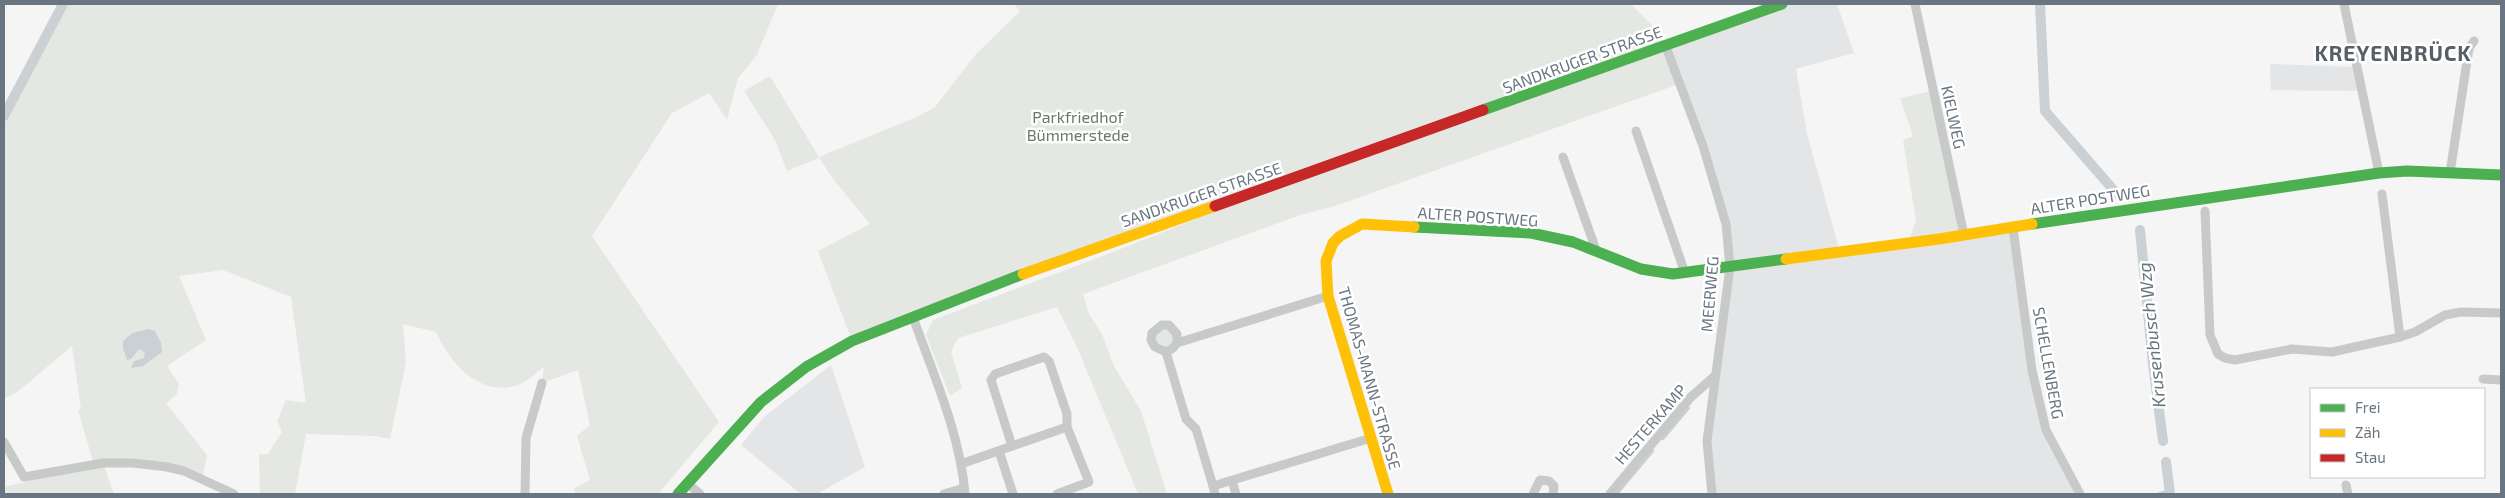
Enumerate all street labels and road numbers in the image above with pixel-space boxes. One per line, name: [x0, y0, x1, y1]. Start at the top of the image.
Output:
street label: SANDKRUGER STRASSE: [1500, 21, 1664, 97]
street label: KIELWEG: [1938, 84, 1970, 150]
street label: SANDKRUGER STRASSE: [1118, 158, 1284, 230]
street label: ALTER POSTWEG: [2029, 180, 2151, 218]
street label: ALTER POSTWEG: [1417, 202, 1539, 230]
street label: MEERWEG: [1696, 255, 1722, 333]
street label: THOMAS-MANN-STRASSE: [1335, 284, 1405, 472]
street label: SCHELLENBERG: [2030, 306, 2068, 420]
street label: HESTERKAMP: [1610, 380, 1690, 468]

